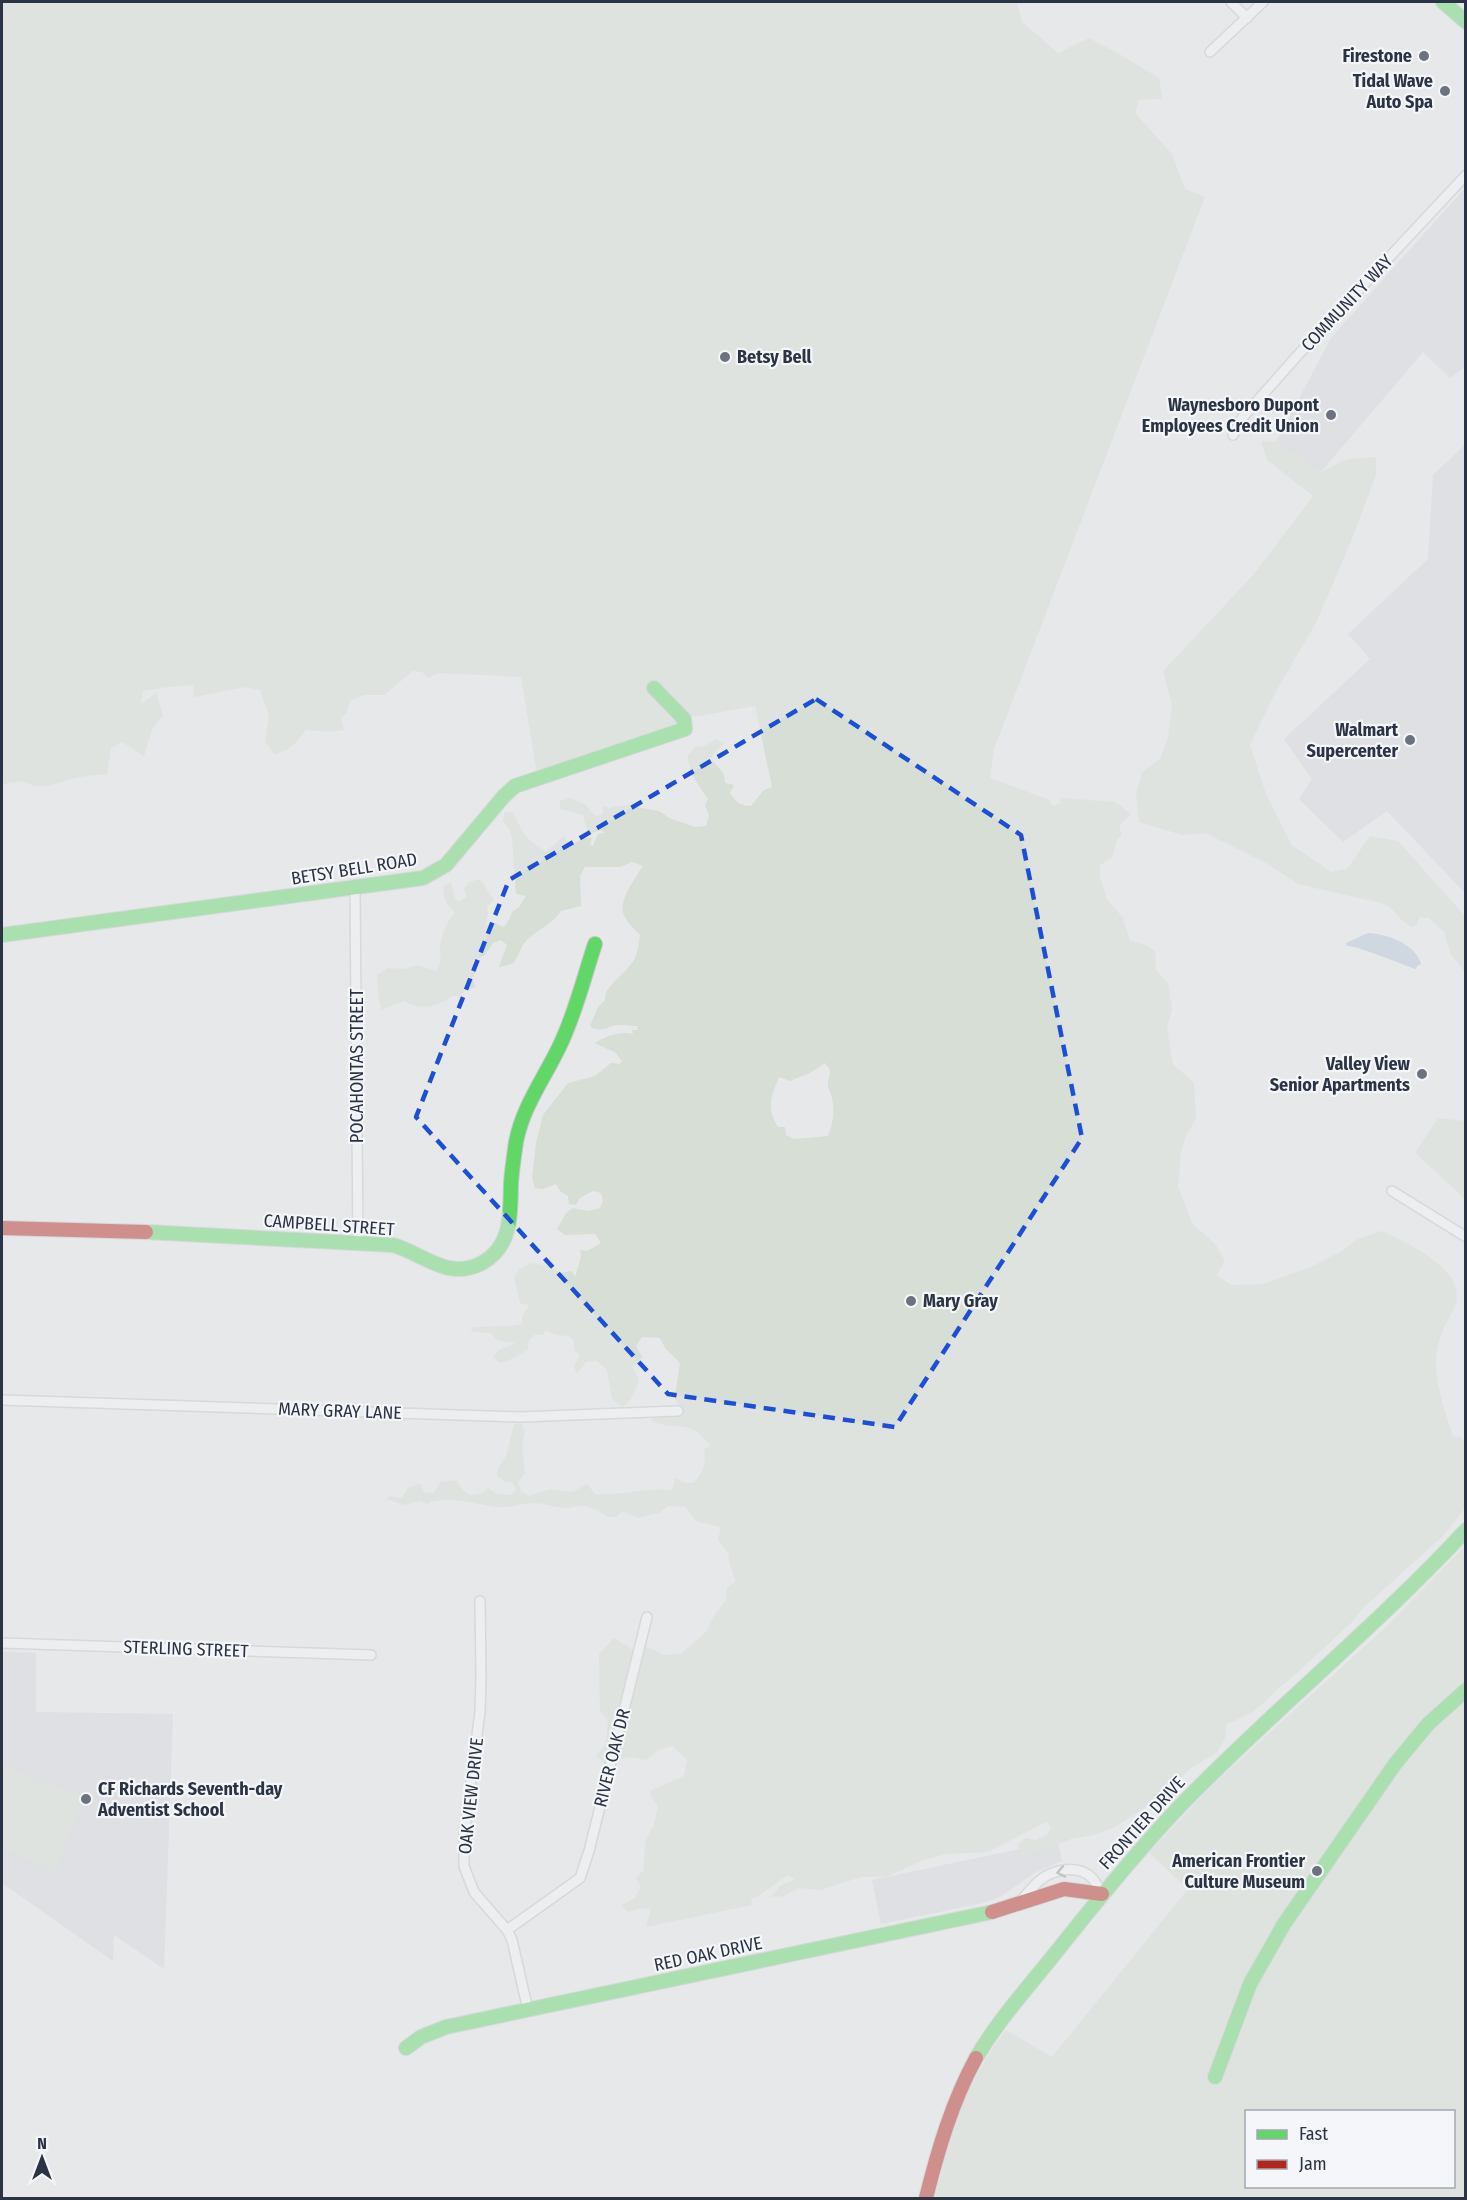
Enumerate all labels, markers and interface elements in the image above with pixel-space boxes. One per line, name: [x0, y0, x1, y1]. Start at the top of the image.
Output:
place label: Firestone: [1343, 45, 1412, 67]
marker: Firestone: [1417, 49, 1431, 63]
place label: Tidal Wave Auto Spa: [1353, 70, 1433, 113]
marker: Tidal Wave Auto Spa: [1438, 84, 1452, 98]
street label: COMMUNITY WAY: [1297, 250, 1397, 356]
place label: Betsy Bell: [737, 346, 812, 368]
marker: Betsy Bell: [718, 350, 732, 364]
place label: Waynesboro Dupont Employees Credit Union: [1142, 394, 1320, 437]
marker: Waynesboro Dupont Employees Credit Union: [1324, 408, 1338, 422]
place label: Walmart Supercenter: [1307, 719, 1399, 762]
marker: Walmart Supercenter: [1403, 733, 1417, 747]
street label: BETSY BELL ROAD: [289, 848, 419, 890]
street label: POCAHONTAS STREET: [346, 988, 368, 1143]
place label: Valley View Senior Apartments: [1270, 1053, 1411, 1096]
marker: Valley View Senior Apartments: [1415, 1067, 1429, 1081]
street label: CAMPBELL STREET: [263, 1209, 396, 1241]
place label: Mary Gray: [923, 1290, 998, 1312]
marker: Mary Gray: [904, 1294, 918, 1308]
street label: MARY GRAY LANE: [278, 1398, 402, 1424]
street label: STERLING STREET: [123, 1636, 250, 1662]
street label: RIVER OAK DR: [589, 1706, 635, 1810]
street label: OAK VIEW DRIVE: [454, 1737, 488, 1855]
street label: FRONTIER DRIVE: [1094, 1772, 1190, 1874]
place label: CF Richards Seventh-day Adventist School: [97, 1778, 283, 1821]
marker: CF Richards Seventh-day Adventist School: [79, 1792, 93, 1806]
place label: American Frontier Culture Museum: [1171, 1850, 1305, 1893]
marker: American Frontier Culture Museum: [1310, 1864, 1324, 1878]
one-way arrow: [1056, 1865, 1066, 1878]
street label: RED OAK DRIVE: [652, 1932, 764, 1976]
legend: [1245, 2110, 1455, 2188]
text: Fast: [1299, 2123, 1328, 2145]
north arrow: [12, 2128, 72, 2188]
text: N: [37, 2134, 47, 2153]
text: Jam: [1299, 2153, 1327, 2175]

